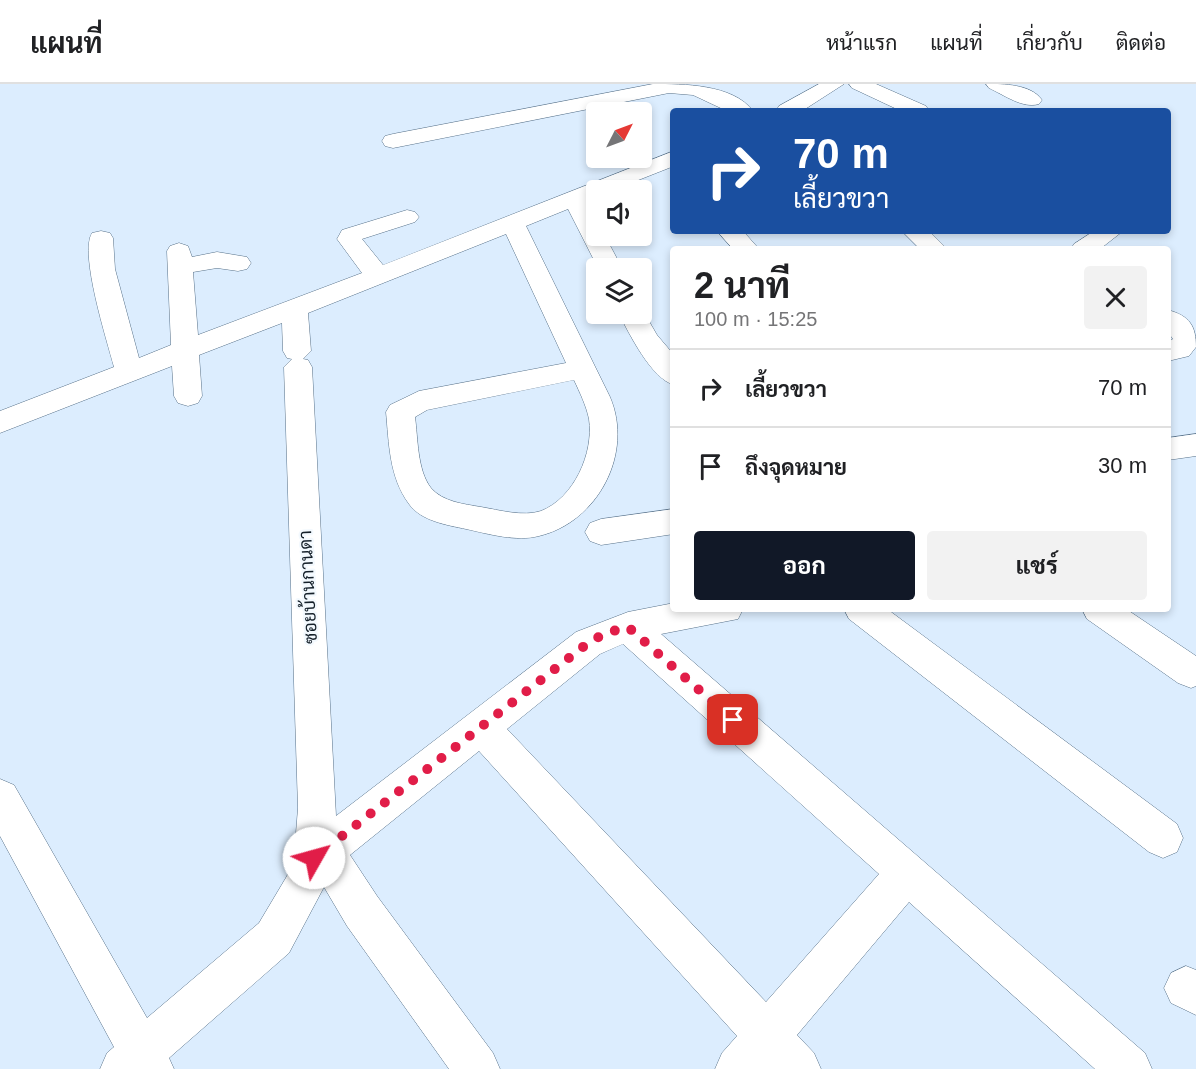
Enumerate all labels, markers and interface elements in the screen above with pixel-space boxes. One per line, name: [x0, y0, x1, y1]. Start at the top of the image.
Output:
text: แผนที่: [30, 28, 103, 59]
text: หน้าแรก: [826, 31, 897, 54]
text: แผนที่: [930, 31, 983, 54]
text: เกี่ยวกับ: [1016, 31, 1083, 54]
text: ติดต่อ: [1116, 31, 1166, 54]
north arrow: [586, 102, 652, 168]
map controls: [586, 102, 652, 324]
text: 70 m: [793, 130, 889, 177]
icon: right: [694, 132, 772, 210]
button: sound: [586, 180, 652, 246]
text: เลี้ยวขวา: [793, 184, 889, 214]
button: layers: [586, 258, 652, 324]
text: 2 นาที: [694, 265, 790, 306]
button: close: [1084, 266, 1147, 329]
text: 100 m · 15:25: [694, 308, 817, 330]
icon: right: [694, 372, 727, 405]
text: 70 m: [1098, 375, 1147, 400]
text: เลี้ยวขวา: [745, 377, 827, 402]
icon: arrive: [694, 450, 727, 483]
text: 30 m: [1098, 453, 1147, 478]
text: ถึงจุดหมาย: [745, 455, 847, 480]
street label: ซอยบ้านกานดา: [293, 530, 321, 644]
button: ออก: [694, 531, 915, 600]
button: แชร์: [927, 531, 1147, 600]
pin: [707, 694, 758, 745]
icon: arrive: [716, 703, 749, 736]
position arrow: [282, 826, 346, 890]

